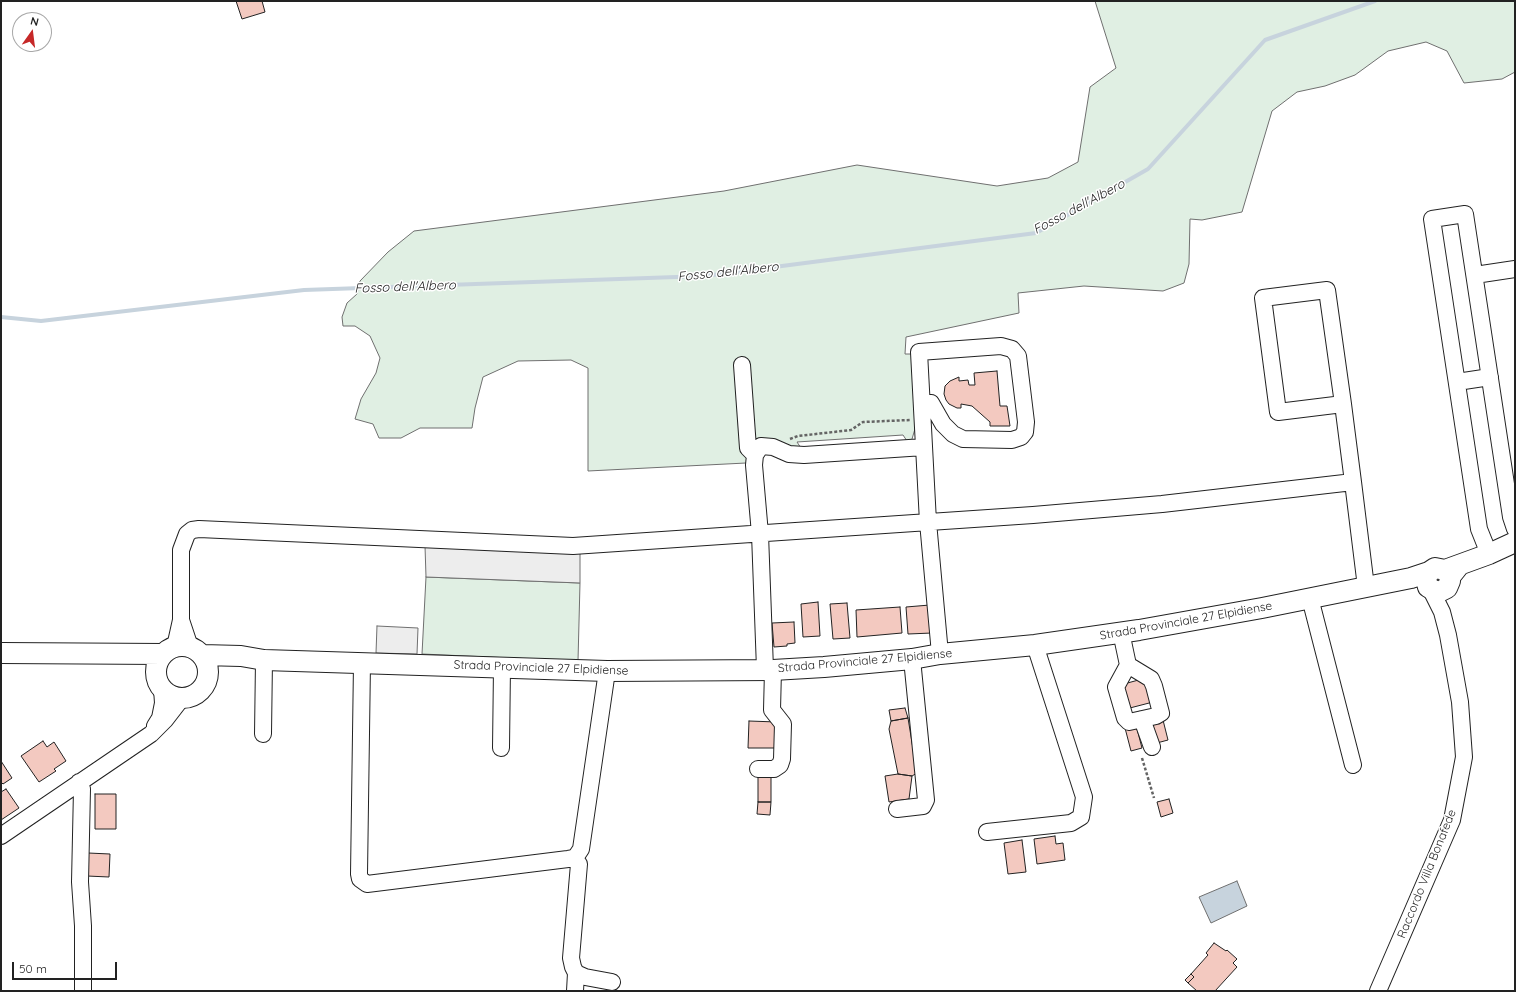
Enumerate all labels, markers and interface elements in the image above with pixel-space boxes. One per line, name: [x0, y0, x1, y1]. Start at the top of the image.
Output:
north arrow: [12, 12, 52, 52]
text: N: [29, 14, 40, 29]
water label: Fosso dell'Albero: [1031, 176, 1127, 238]
water label: Fosso dell'Albero: [677, 259, 779, 285]
water label: Fosso dell'Albero: [354, 277, 456, 297]
street label: Strada Provinciale 27 Elpidiense: [1099, 599, 1273, 643]
street label: Strada Provinciale 27 Elpidiense: [777, 646, 953, 676]
street label: Strada Provinciale 27 Elpidiense: [453, 658, 629, 678]
street label: Raccordo Villa Bonafede: [1395, 807, 1459, 941]
scale bar: [14, 954, 119, 980]
text: 50 m: [19, 961, 47, 976]

